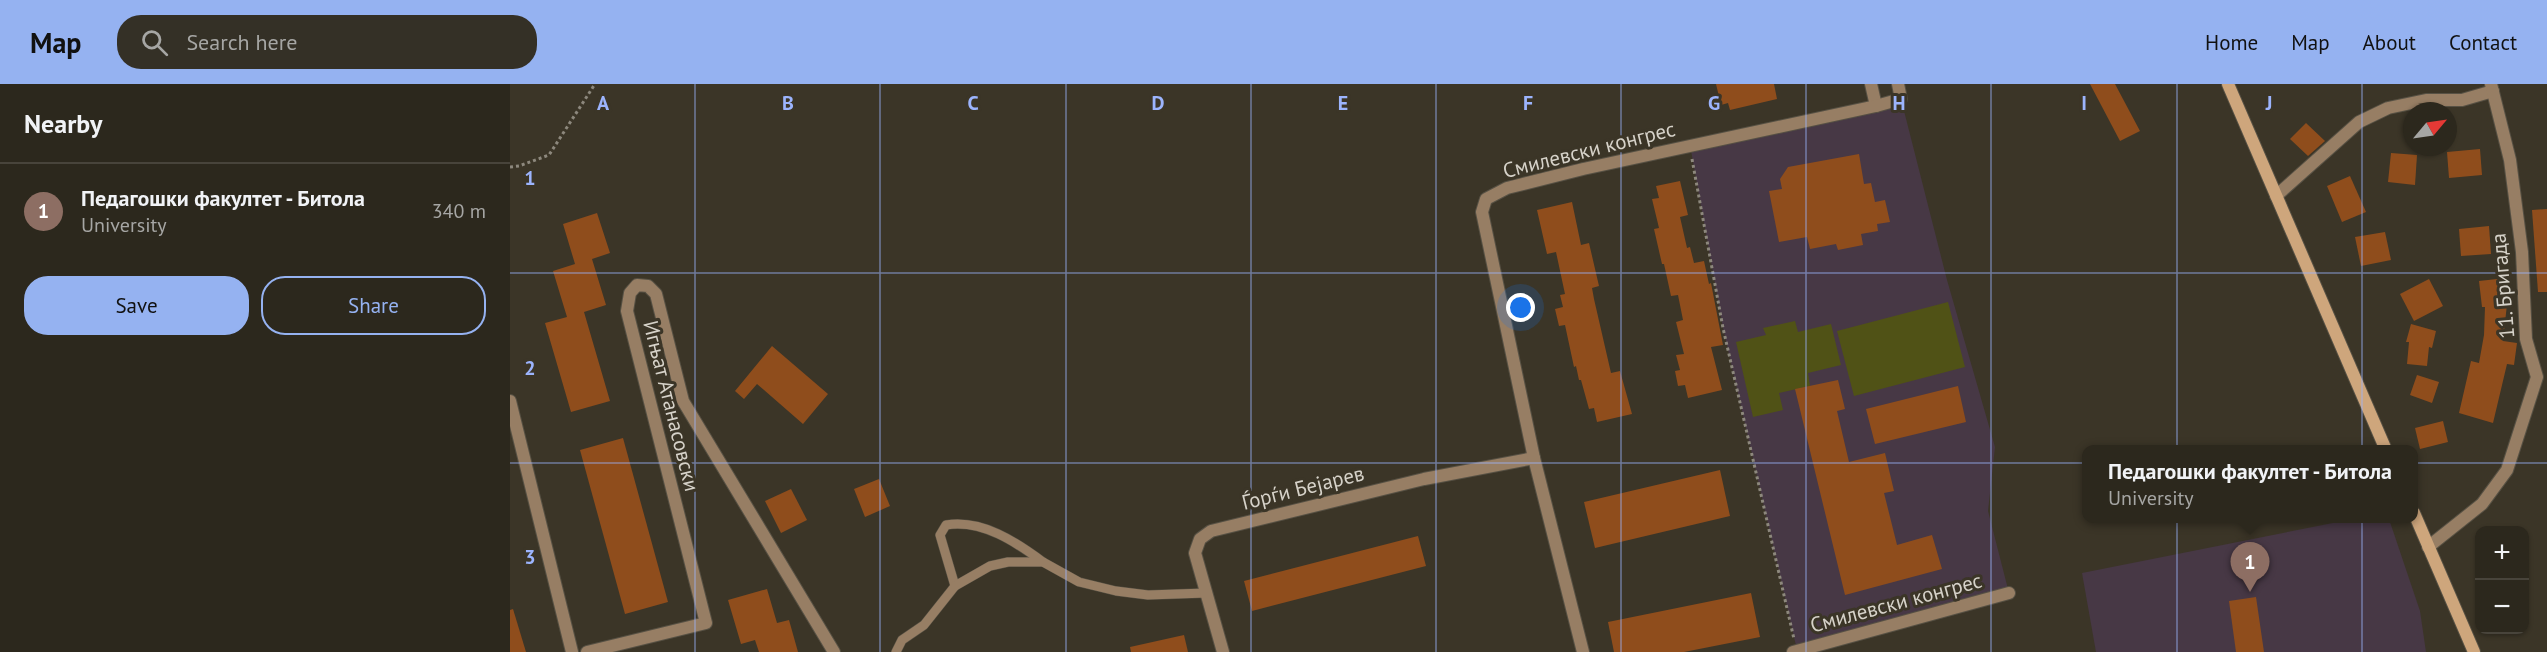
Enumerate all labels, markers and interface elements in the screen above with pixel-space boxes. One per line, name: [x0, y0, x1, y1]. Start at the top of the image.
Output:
search box: [117, 15, 537, 69]
text: Map: [30, 24, 81, 61]
icon: search: [138, 26, 171, 59]
text: Search here: [186, 28, 297, 56]
text: Home: [2205, 29, 2258, 56]
text: Map: [2291, 29, 2330, 56]
text: About: [2363, 29, 2416, 56]
text: Contact: [2449, 29, 2517, 56]
text: A: [597, 90, 610, 116]
text: B: [782, 90, 794, 116]
text: C: [967, 90, 979, 116]
text: D: [1152, 90, 1165, 116]
text: E: [1338, 90, 1348, 116]
text: F: [1523, 90, 1533, 116]
text: G: [1708, 90, 1720, 116]
text: H: [1892, 90, 1906, 116]
text: I: [2081, 90, 2087, 116]
text: J: [2265, 90, 2272, 116]
north arrow: [2403, 102, 2457, 156]
text: Nearby: [24, 107, 102, 140]
street label: Смилевски конгрес: [1500, 115, 1678, 184]
text: 1: [524, 165, 536, 191]
text: Педагошки факултет - Битола: [81, 184, 365, 212]
text: 1: [38, 198, 49, 224]
text: 340 m: [432, 198, 486, 224]
text: University: [81, 212, 167, 238]
street label: 11. Бригада: [2484, 232, 2521, 340]
button: Save: [24, 276, 249, 335]
button: Share: [261, 276, 486, 335]
your location: [1506, 293, 1535, 322]
street label: Игњат Атанасовски: [637, 318, 706, 494]
text: 2: [524, 355, 536, 381]
popup: [2082, 445, 2418, 523]
text: Педагошки факултет - Битола: [2108, 457, 2392, 485]
street label: Ѓорѓи Бејарев: [1239, 459, 1367, 516]
text: University: [2108, 485, 2194, 511]
map controls: [2475, 526, 2529, 634]
button: +: [2475, 526, 2529, 580]
pin: 1: [2230, 542, 2270, 592]
text: 3: [524, 544, 536, 570]
street label: Смилевски конгрес: [1807, 567, 1985, 638]
button: −: [2475, 580, 2529, 634]

